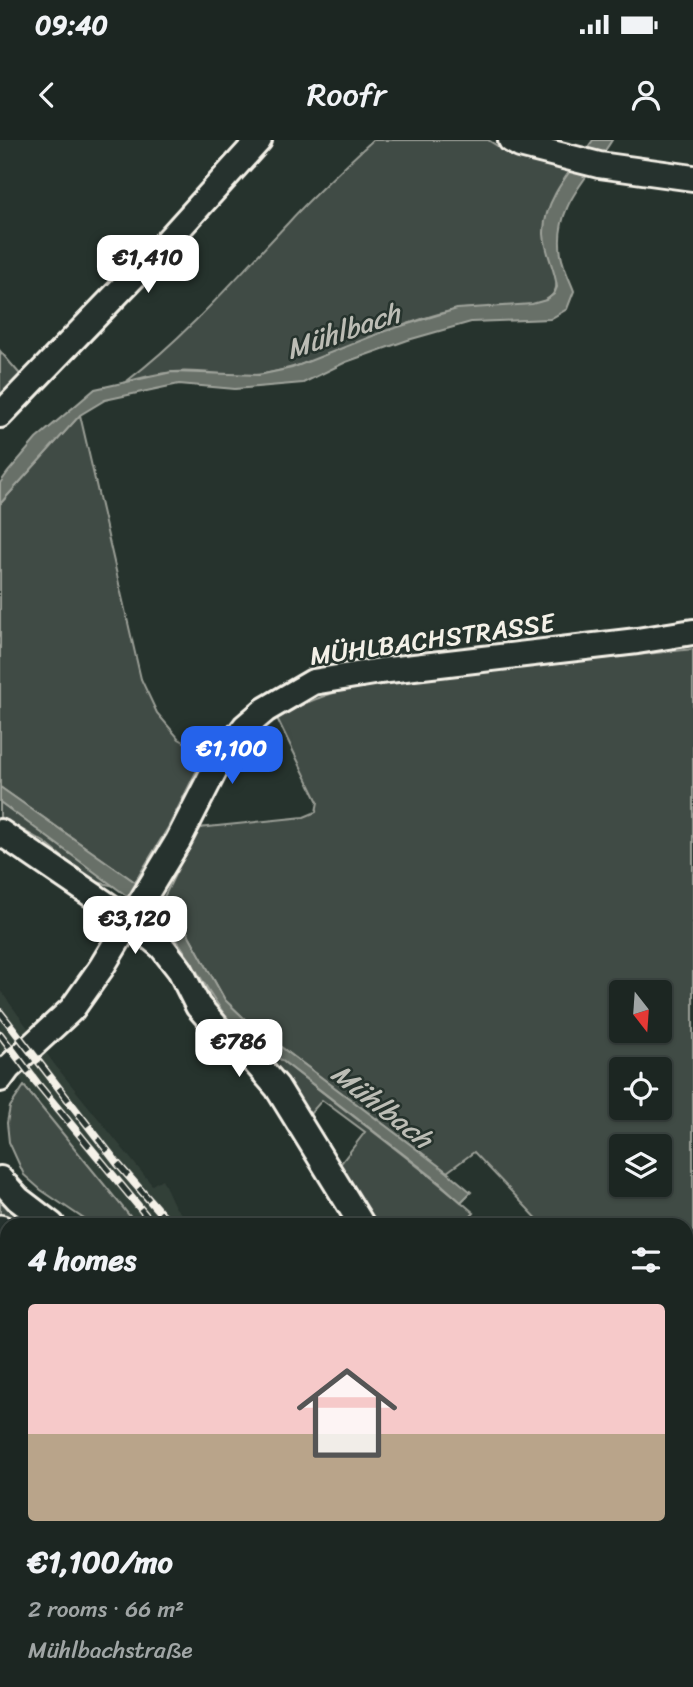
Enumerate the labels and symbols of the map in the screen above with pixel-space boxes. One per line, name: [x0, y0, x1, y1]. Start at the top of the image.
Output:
pin: €1,410: [91, 236, 205, 295]
water label: Mühlbach: [279, 288, 409, 373]
street label: MÜHLBACHSTRASSE: [307, 599, 559, 679]
pin: €1,100: [175, 726, 289, 786]
pin: €3,120: [78, 896, 192, 956]
north arrow: [609, 980, 672, 1043]
pin: €786: [198, 1020, 280, 1079]
water label: Mühlbach: [320, 1050, 445, 1163]

